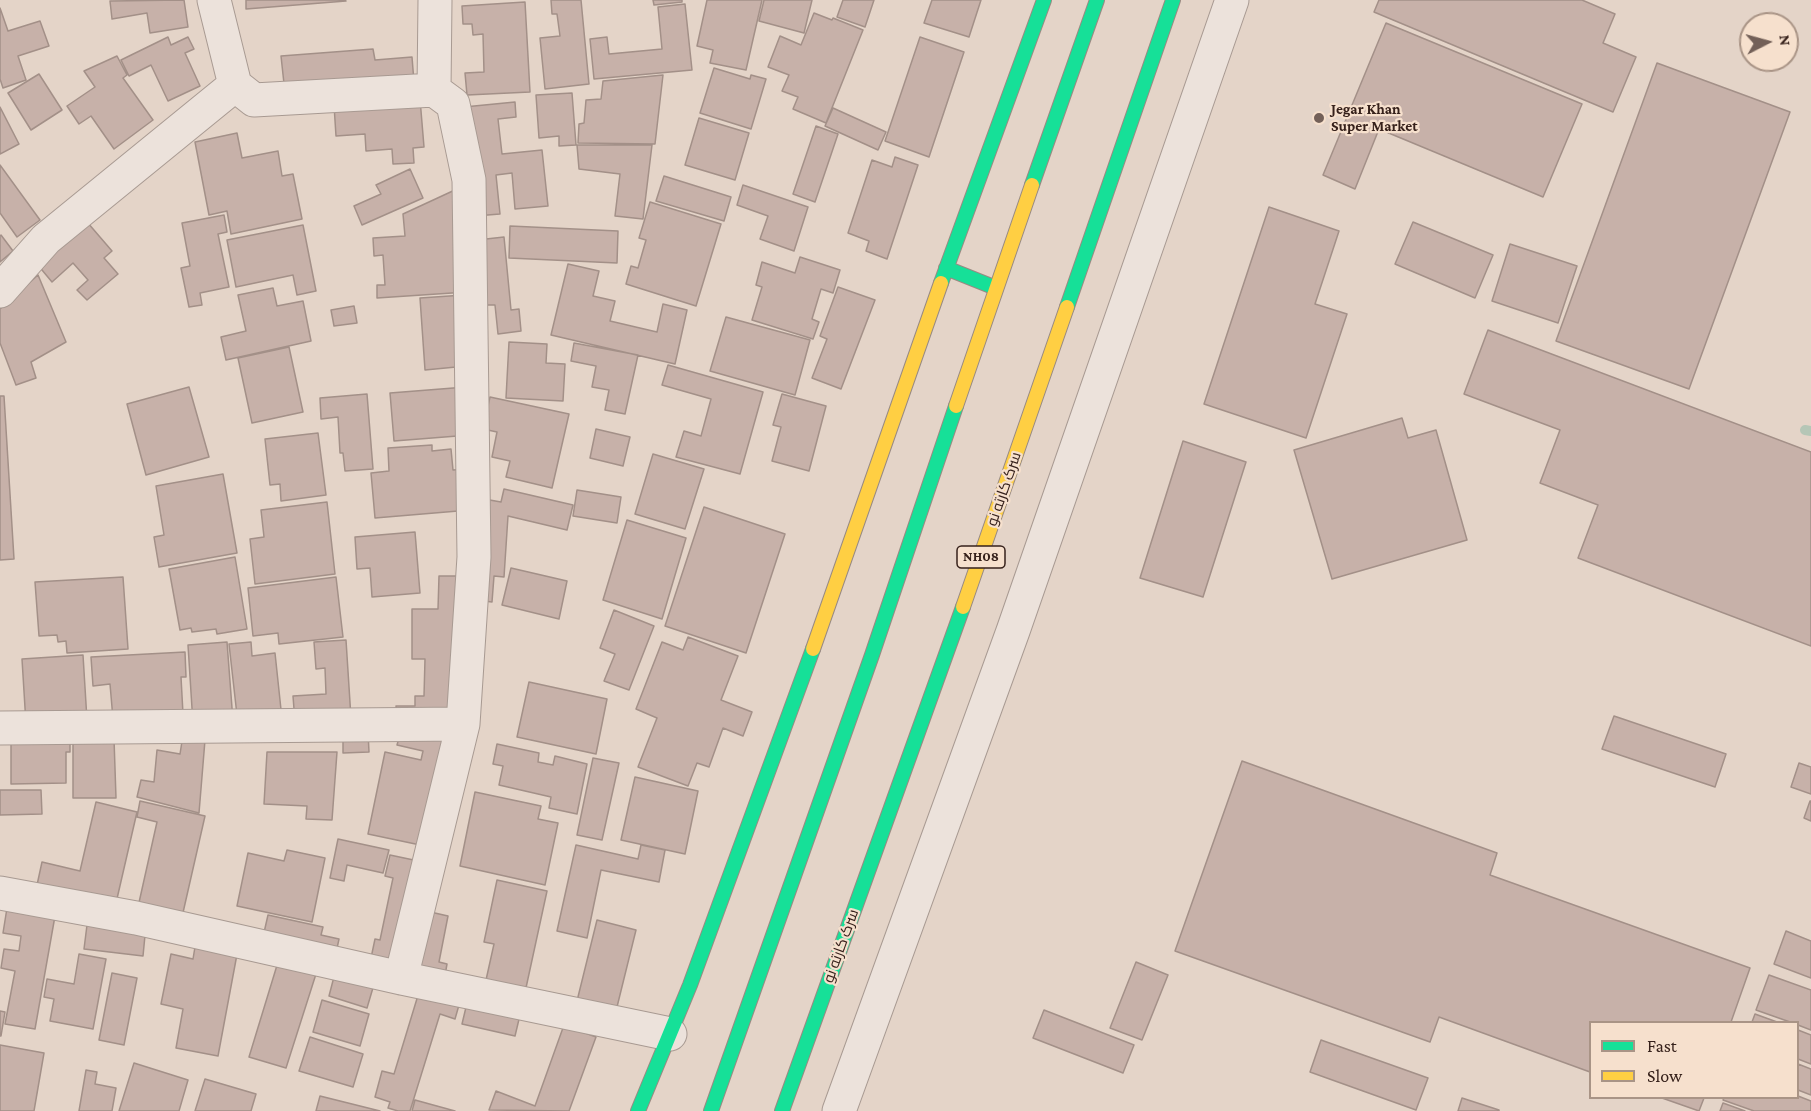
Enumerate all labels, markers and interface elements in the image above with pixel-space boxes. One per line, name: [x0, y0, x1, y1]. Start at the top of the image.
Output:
north arrow: [1739, 12, 1799, 72]
text: N: [1776, 34, 1794, 47]
place label: Jegar Khan Super Market: [1331, 100, 1418, 135]
marker: Jegar Khan Super Market: [1312, 111, 1326, 125]
street label: سرک کارته نو: [983, 450, 1025, 528]
road number: NH08: [957, 546, 1005, 568]
street label: سرک کارته نو: [819, 907, 863, 985]
legend: [1589, 1021, 1799, 1099]
text: Fast: [1647, 1036, 1677, 1056]
text: Slow: [1647, 1066, 1682, 1086]

